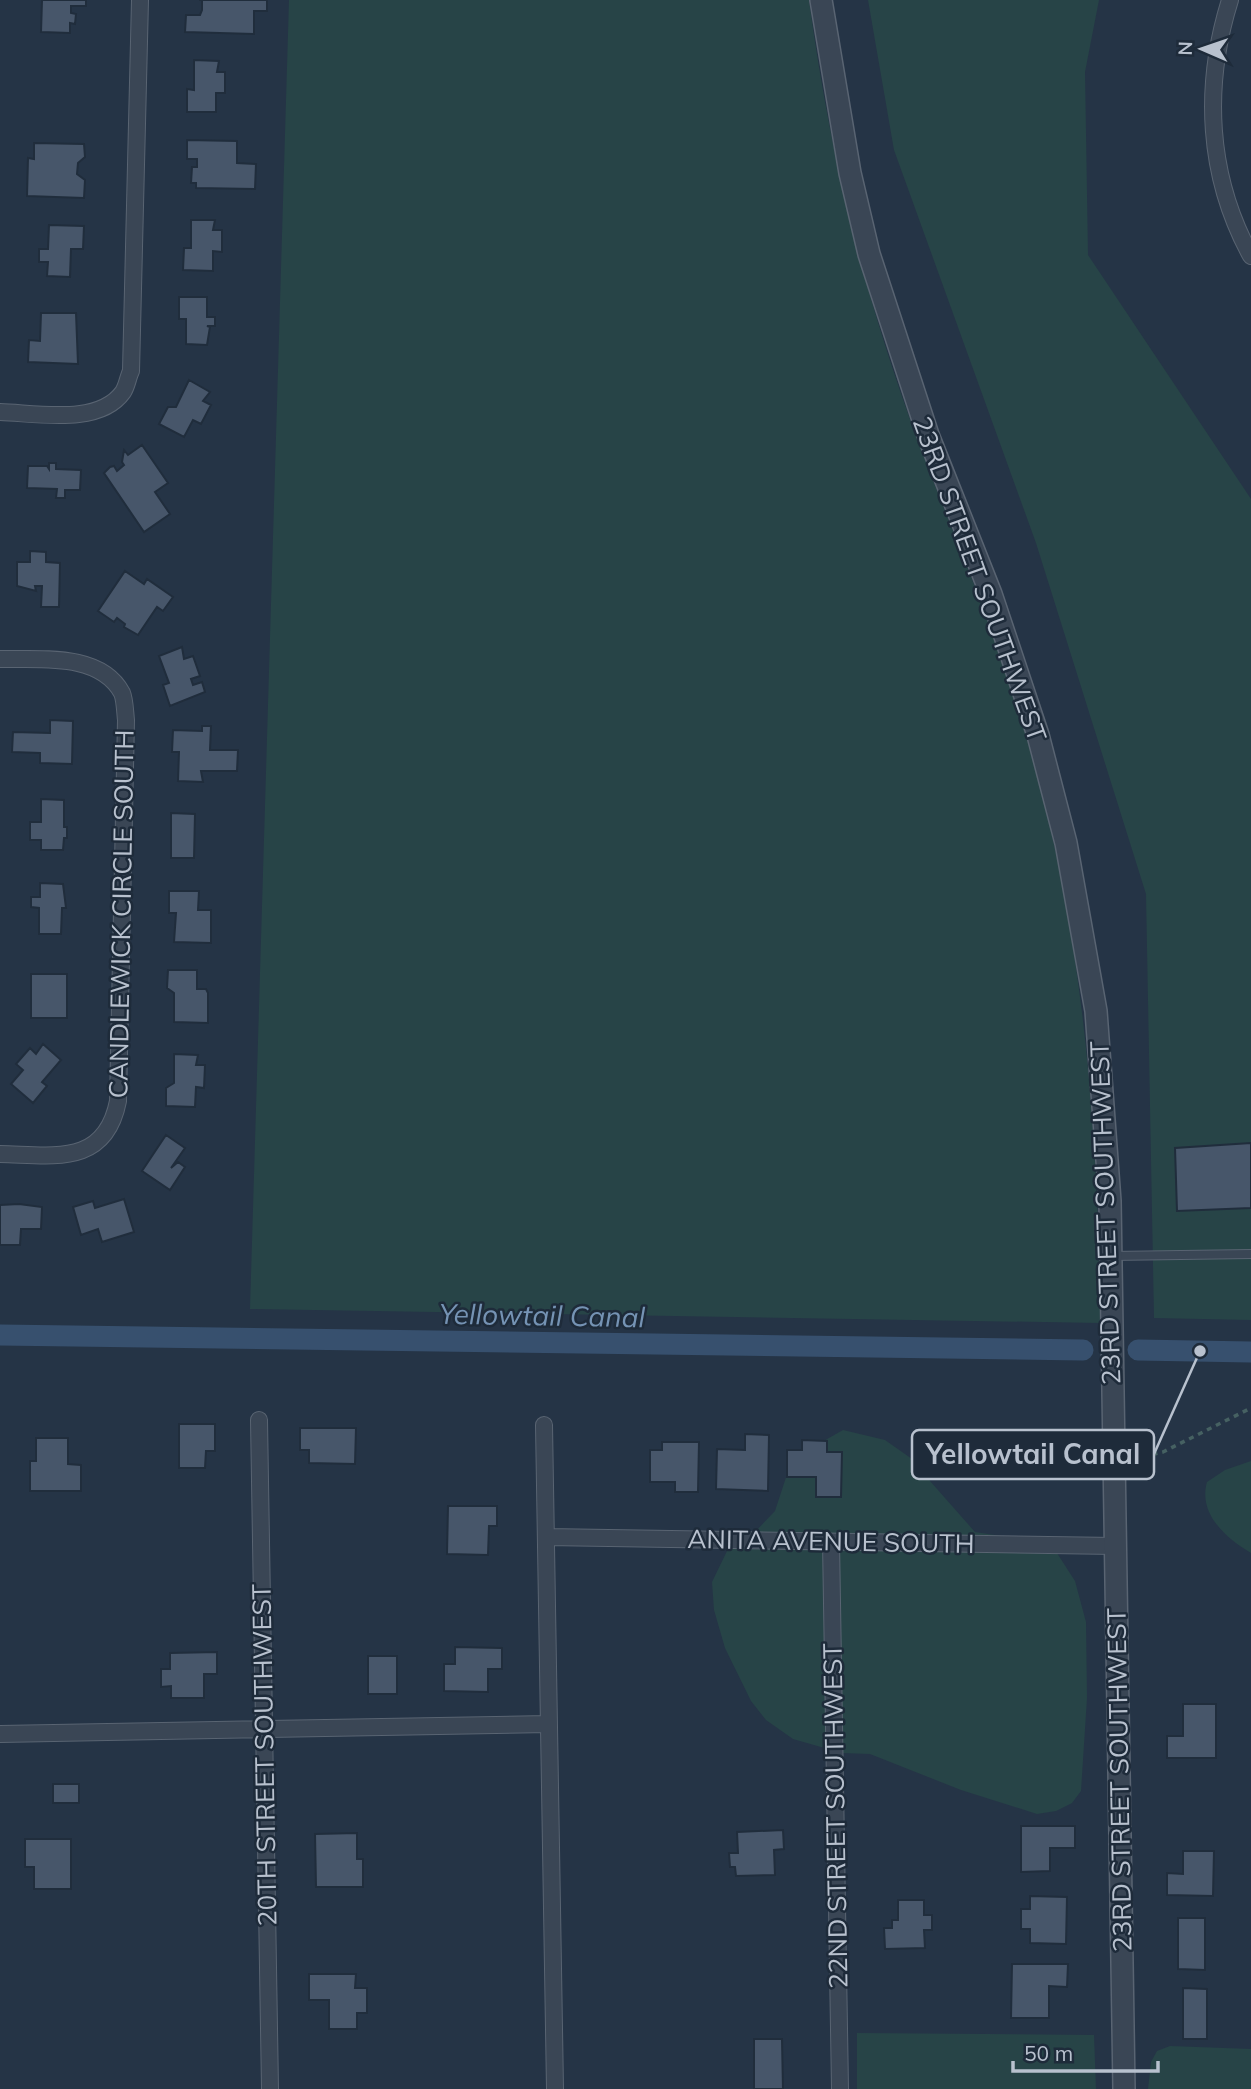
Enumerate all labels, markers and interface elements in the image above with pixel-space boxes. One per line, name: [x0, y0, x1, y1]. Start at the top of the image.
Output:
north arrow: [1167, 14, 1237, 84]
text: N: [1173, 41, 1197, 56]
street label: 23RD STREET SOUTHWEST: [906, 412, 1054, 747]
street label: CANDLEWICK CIRCLE SOUTH: [101, 729, 141, 1099]
street label: 23RD STREET SOUTHWEST: [1082, 1040, 1127, 1385]
water label: Yellowtail Canal: [439, 1296, 646, 1334]
callout: Yellowtail Canal: [912, 1430, 1154, 1479]
text: Yellowtail Canal: [925, 1436, 1140, 1471]
street label: ANITA AVENUE SOUTH: [687, 1522, 975, 1560]
street label: 20TH STREET SOUTHWEST: [245, 1583, 283, 1926]
street label: 23RD STREET SOUTHWEST: [1099, 1607, 1138, 1952]
street label: 22ND STREET SOUTHWEST: [815, 1643, 855, 1989]
scale bar: [1013, 2030, 1158, 2074]
text: 50 m: [1024, 2040, 1073, 2066]

